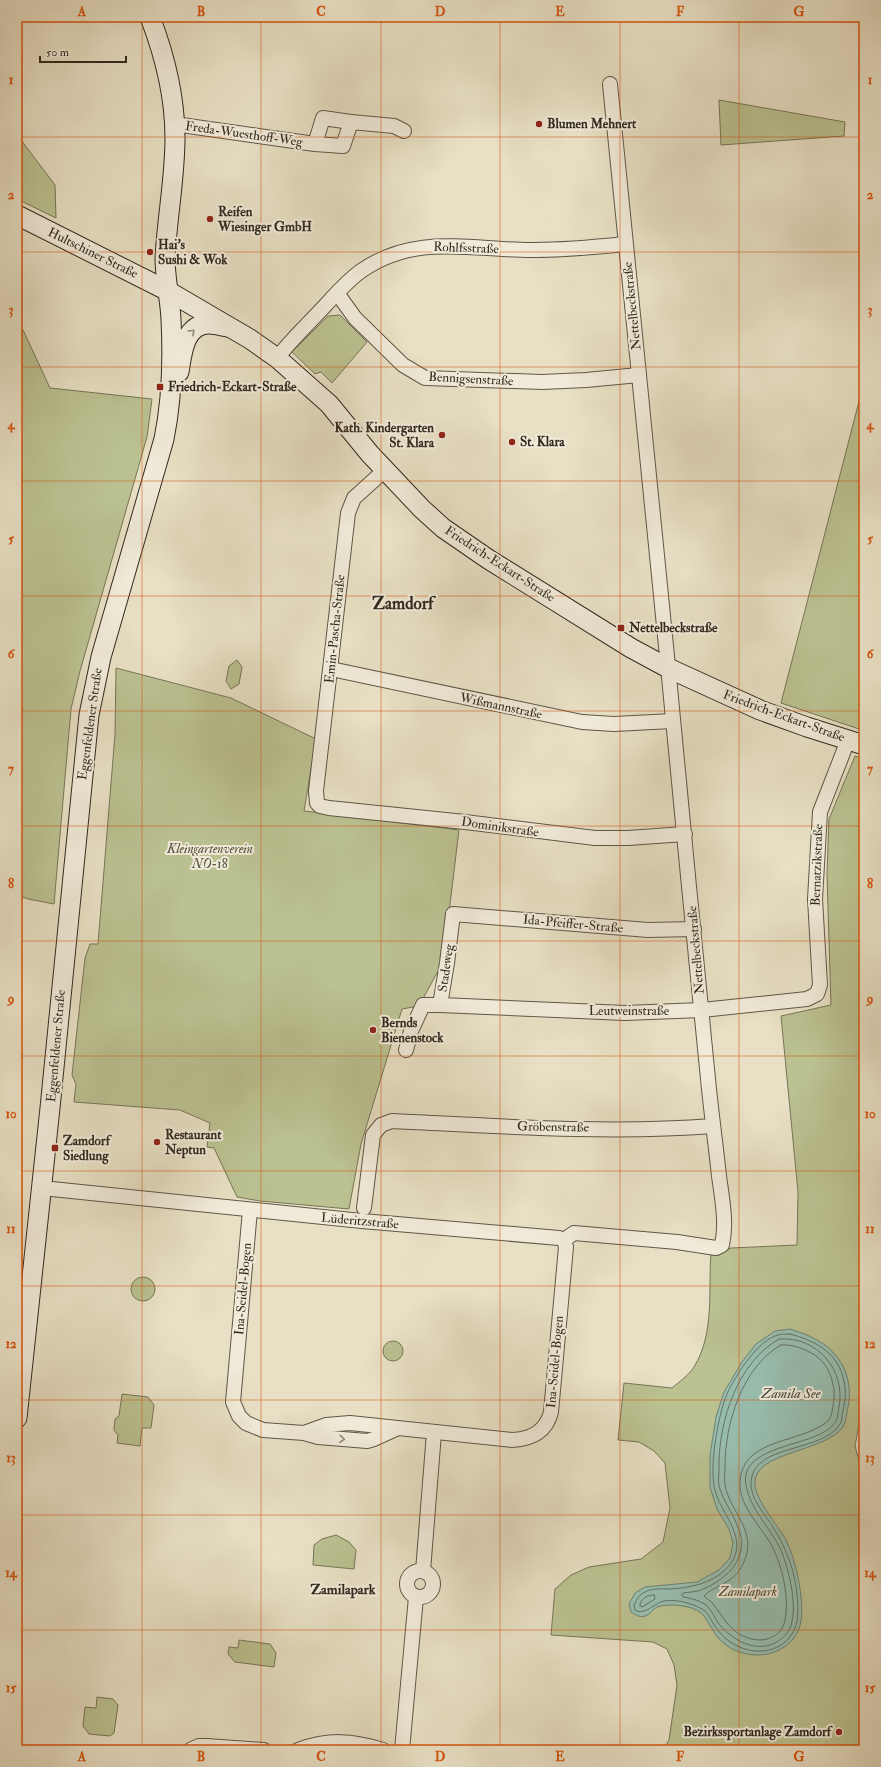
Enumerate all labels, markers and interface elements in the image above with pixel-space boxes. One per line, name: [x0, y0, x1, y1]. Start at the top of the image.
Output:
text: A: [77, 4, 87, 20]
text: B: [197, 4, 205, 20]
text: C: [316, 4, 326, 20]
text: D: [435, 4, 446, 20]
text: E: [555, 4, 565, 20]
text: F: [676, 4, 685, 20]
text: G: [794, 4, 805, 20]
scale bar: [40, 38, 126, 64]
text: 50 m: [46, 45, 70, 60]
text: 1: [9, 72, 14, 88]
text: 1: [868, 72, 873, 88]
place label: Blumen Mehnert: [547, 116, 637, 132]
street label: Freda-Wuesthoff-Weg: [184, 118, 304, 150]
marker: Blumen Mehnert: [534, 119, 544, 129]
text: 2: [8, 187, 15, 203]
text: 2: [867, 187, 874, 203]
place label: Reifen Wiesinger GmbH: [217, 204, 312, 236]
marker: Reifen Wiesinger GmbH: [205, 214, 215, 224]
street label: Hultschiner Straße: [45, 224, 141, 282]
place label: Hai's Sushi & Wok: [158, 237, 228, 268]
street label: Rohlfsstraße: [433, 239, 500, 257]
marker: Hai's Sushi & Wok: [145, 247, 155, 257]
street label: Nettelbeckstraße: [619, 261, 645, 351]
text: 3: [9, 302, 14, 318]
text: 3: [868, 302, 873, 318]
one-way arrow: [187, 329, 195, 337]
street label: Bennigsenstraße: [428, 369, 514, 389]
place label: Friedrich-Eckart-Straße: [168, 379, 297, 395]
marker: Friedrich-Eckart-Straße: [155, 382, 165, 392]
text: 4: [6, 417, 15, 433]
text: 4: [865, 417, 874, 433]
place label: Kath. Kindergarten St. Klara: [335, 420, 435, 451]
marker: Kath. Kindergarten St. Klara: [437, 430, 447, 440]
place label: St. Klara: [520, 434, 565, 450]
marker: St. Klara: [507, 437, 517, 447]
street label: Friedrich-Eckart-Straße: [442, 522, 559, 606]
text: 5: [8, 531, 14, 547]
text: 5: [867, 531, 873, 547]
street label: Emin-Pascha-Straße: [321, 573, 349, 684]
district label: Zamdorf: [372, 593, 437, 614]
place label: Nettelbeckstraße: [628, 620, 718, 636]
marker: Nettelbeckstraße: [616, 623, 626, 633]
text: 6: [8, 646, 16, 662]
text: 6: [867, 646, 875, 662]
street label: Eggenfeldener Straße: [74, 666, 106, 781]
street label: Friedrich-Eckart-Straße: [721, 687, 848, 746]
street label: Wißmannstraße: [457, 689, 544, 723]
text: 7: [8, 761, 15, 777]
text: 7: [867, 761, 874, 777]
street label: Dominikstraße: [460, 814, 540, 840]
street label: Bernatzikstraße: [808, 823, 826, 906]
park label: Kleingartenverein NO-18: [166, 841, 253, 872]
text: 8: [8, 876, 14, 892]
text: 8: [867, 876, 873, 892]
street label: Nettelbeckstraße: [684, 905, 708, 995]
street label: Ida-Pfeiffer-Straße: [522, 912, 624, 936]
street label: Stadeweg: [435, 942, 457, 993]
street label: Eggenfeldener Straße: [43, 989, 69, 1103]
text: 9: [6, 991, 15, 1007]
text: 9: [865, 991, 874, 1007]
street label: Leutweinstraße: [589, 1003, 670, 1019]
place label: Bernds Bienenstock: [381, 1015, 444, 1046]
marker: Bernds Bienenstock: [368, 1025, 378, 1035]
text: 10: [5, 1106, 17, 1122]
text: 10: [864, 1106, 876, 1122]
street label: Gröbenstraße: [517, 1118, 590, 1136]
place label: Restaurant Neptun: [164, 1127, 222, 1159]
place label: Zamdorf Siedlung: [63, 1133, 113, 1165]
marker: Restaurant Neptun: [152, 1137, 162, 1147]
marker: Zamdorf Siedlung: [50, 1143, 60, 1153]
street label: Lüderitzstraße: [320, 1210, 400, 1232]
text: 11: [6, 1221, 16, 1237]
text: 11: [865, 1221, 875, 1237]
street label: Ina-Seidel-Bogen: [231, 1242, 255, 1336]
street label: Ina-Seidel-Bogen: [543, 1315, 567, 1409]
text: 12: [5, 1336, 17, 1352]
text: 12: [864, 1336, 876, 1352]
water label: Zamila See: [761, 1385, 821, 1402]
one-way arrow: [339, 1435, 346, 1444]
text: 13: [6, 1450, 16, 1466]
text: 13: [865, 1450, 875, 1466]
text: 14: [5, 1565, 18, 1581]
text: 14: [864, 1565, 877, 1581]
district label: Zamilapark: [311, 1581, 376, 1599]
park label: Zamilapark: [718, 1584, 777, 1600]
text: 15: [6, 1680, 16, 1696]
text: 15: [865, 1680, 875, 1696]
place label: Bezirkssportanlage Zamdorf: [683, 1724, 834, 1741]
marker: Bezirkssportanlage Zamdorf: [834, 1727, 844, 1737]
text: A: [77, 1749, 87, 1765]
text: B: [197, 1749, 205, 1765]
text: C: [316, 1749, 326, 1765]
text: D: [435, 1749, 446, 1765]
text: E: [555, 1749, 565, 1765]
text: F: [676, 1749, 685, 1765]
text: G: [794, 1749, 805, 1765]

